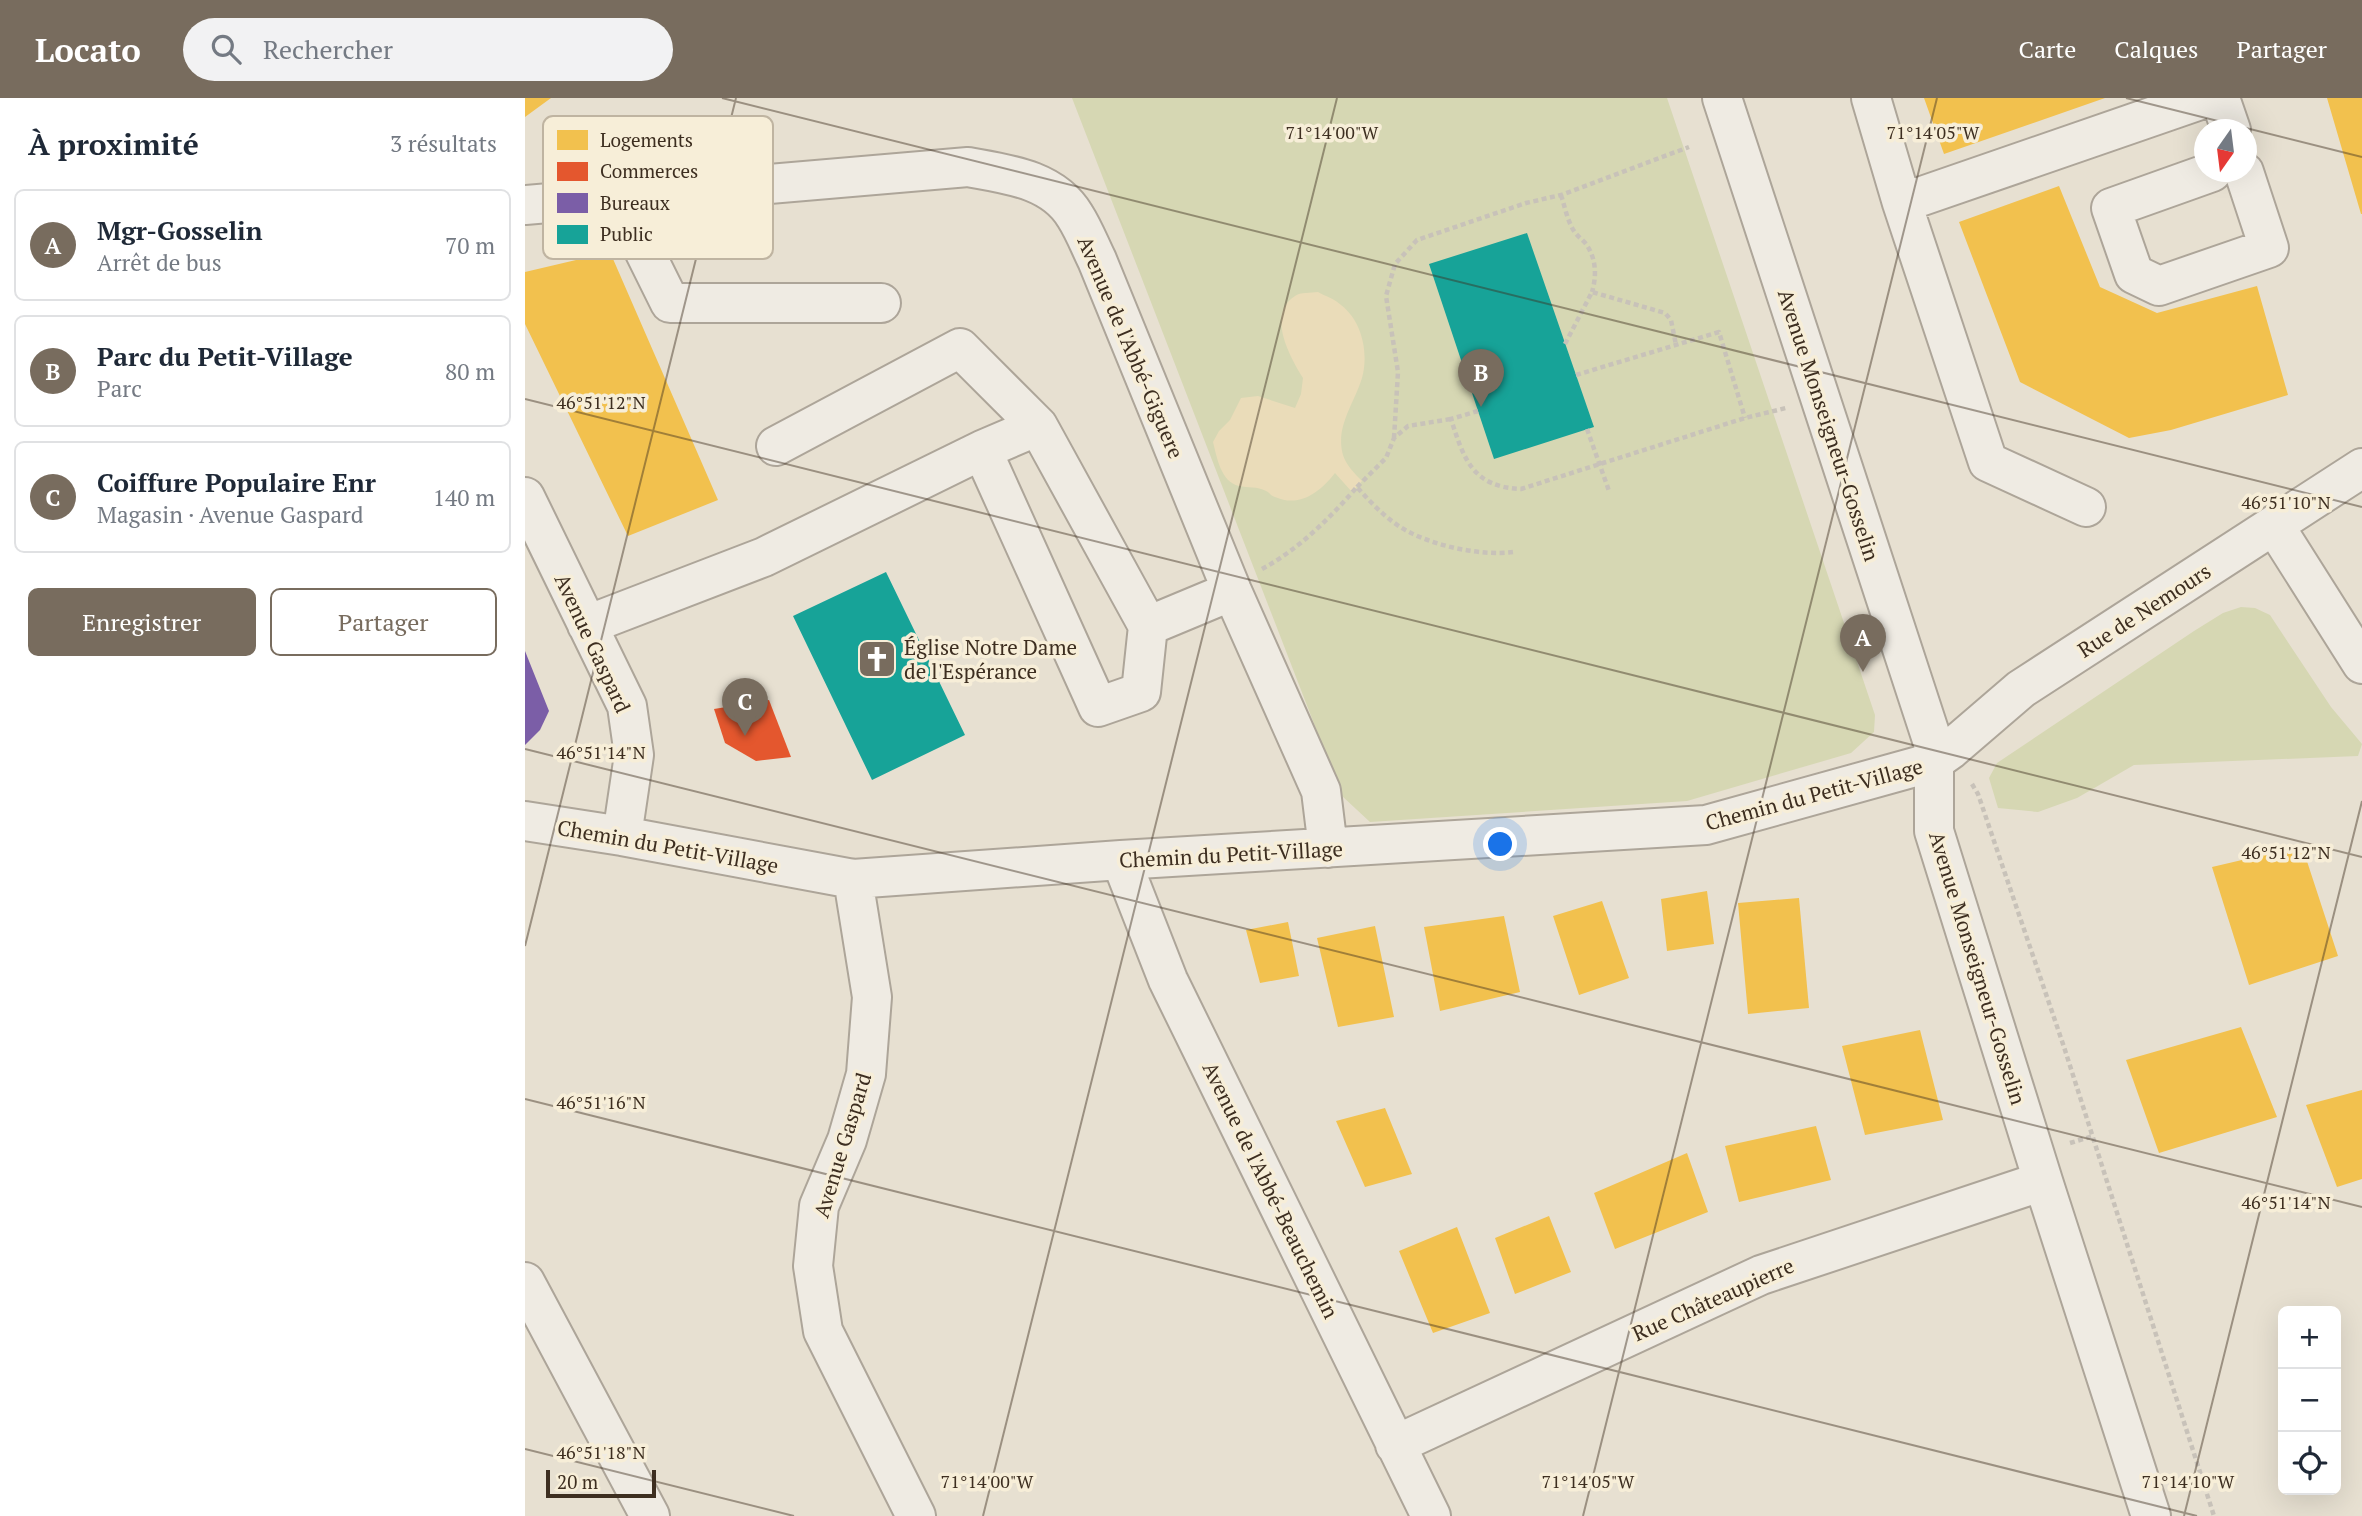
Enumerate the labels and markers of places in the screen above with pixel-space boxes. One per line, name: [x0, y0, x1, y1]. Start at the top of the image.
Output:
pin: B: [1458, 349, 1504, 407]
pin: A: [1840, 614, 1886, 672]
place label: Église Notre Dame de l'Espérance: [904, 633, 1077, 685]
church icon: Église Notre Dame de l'Espérance: [856, 638, 898, 680]
pin: C: [722, 678, 768, 736]

